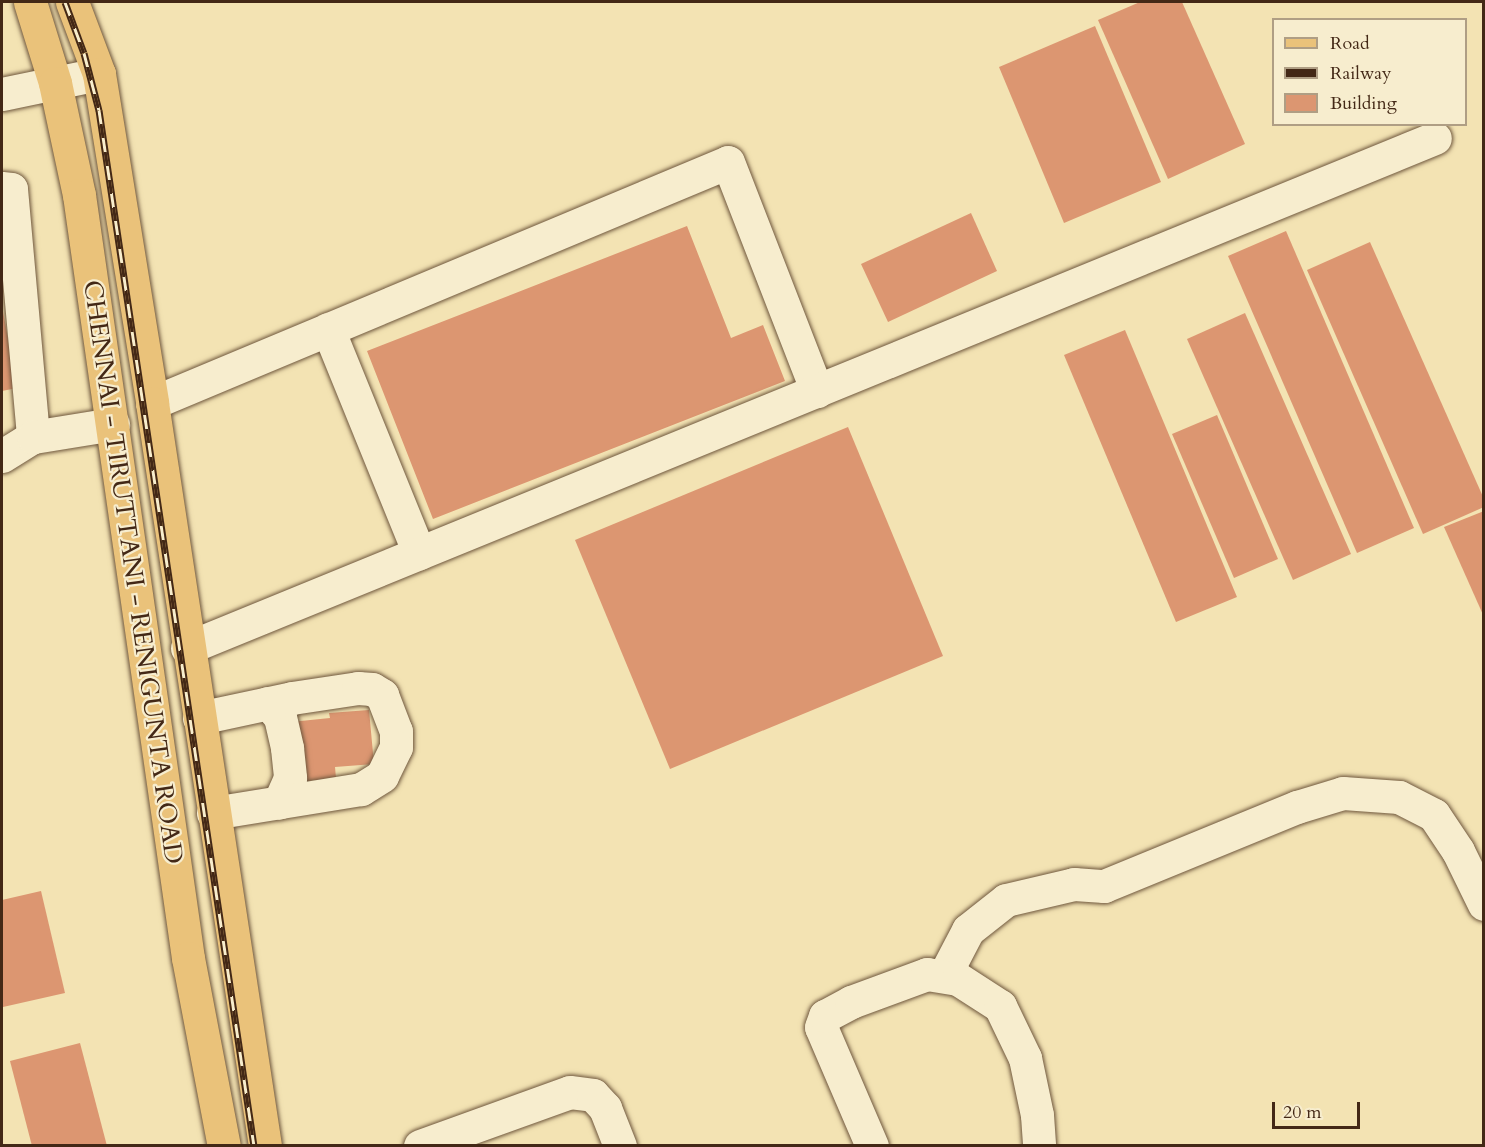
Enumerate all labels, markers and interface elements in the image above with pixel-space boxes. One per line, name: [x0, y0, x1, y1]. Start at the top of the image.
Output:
legend: [1272, 18, 1467, 126]
text: Road: [1330, 31, 1370, 56]
text: Railway: [1330, 61, 1392, 86]
text: Building: [1330, 91, 1397, 116]
street label: CHENNAI - TIRUTTANI - RENIGUNTA ROAD: [77, 278, 189, 866]
scale bar: [1275, 1090, 1364, 1128]
text: 20 m: [1283, 1100, 1322, 1125]

